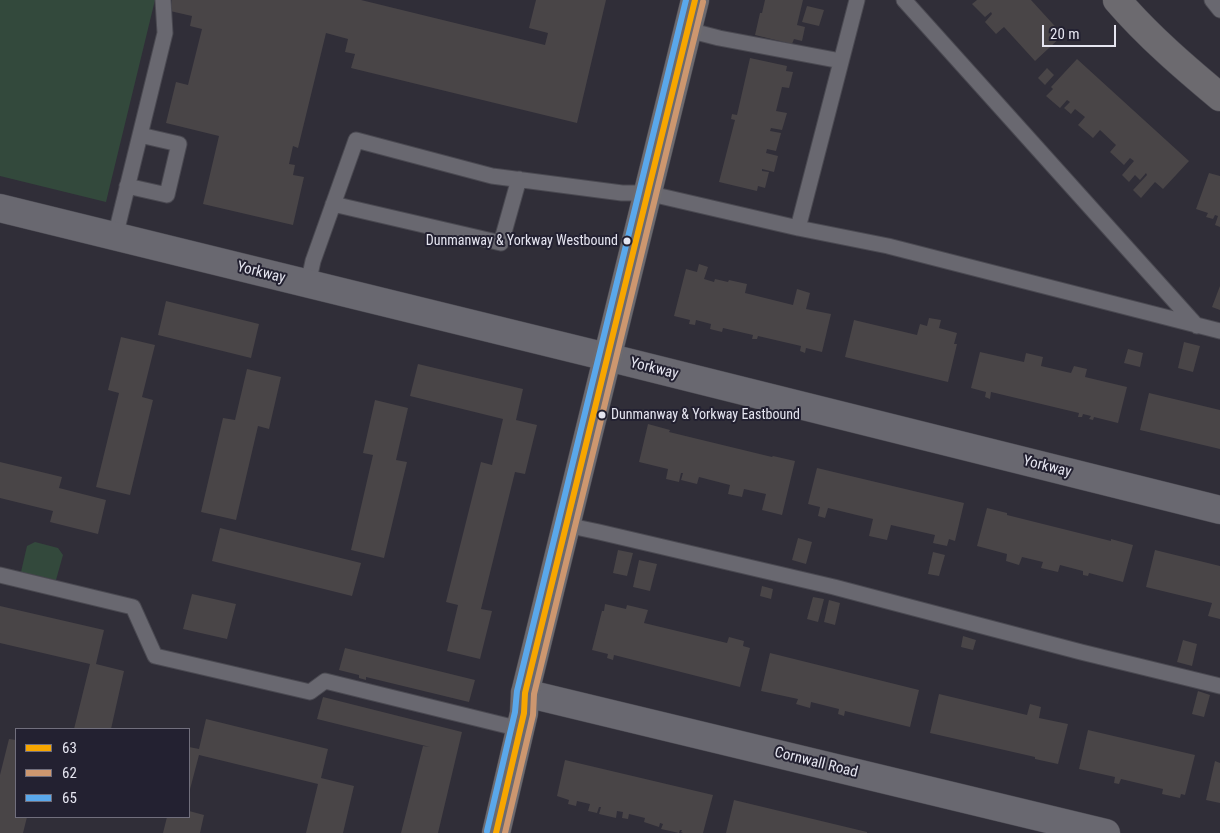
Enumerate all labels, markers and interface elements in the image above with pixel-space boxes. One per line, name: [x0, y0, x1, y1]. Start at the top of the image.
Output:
scale bar: [1045, 15, 1119, 47]
text: 20 m: [1050, 25, 1080, 43]
place label: Dunmanway & Yorkway Westbound: [426, 233, 618, 249]
marker: Dunmanway & Yorkway Westbound: [622, 236, 632, 246]
street label: Yorkway: [235, 258, 287, 288]
street label: Yorkway: [628, 354, 680, 384]
place label: Dunmanway & Yorkway Eastbound: [611, 407, 800, 423]
marker: Dunmanway & Yorkway Eastbound: [597, 410, 607, 420]
street label: Yorkway: [1021, 452, 1073, 482]
legend: [15, 728, 190, 818]
text: 63: [62, 739, 77, 757]
street label: Cornwall Road: [772, 744, 860, 782]
text: 62: [62, 764, 77, 782]
text: 65: [62, 789, 77, 807]

